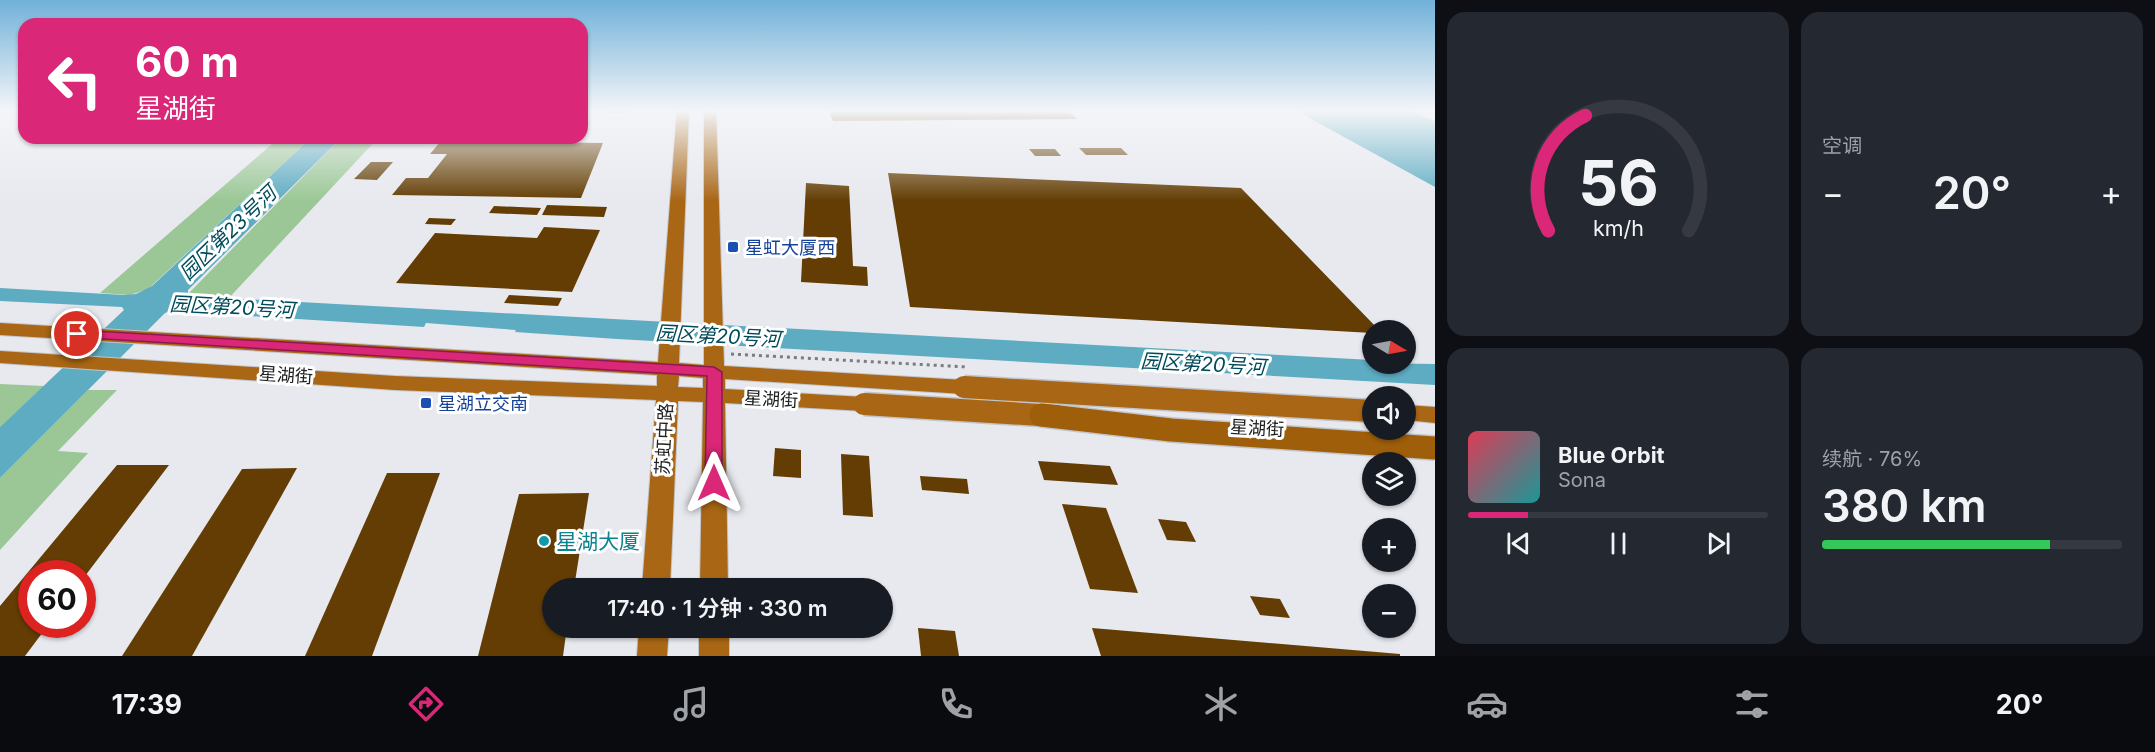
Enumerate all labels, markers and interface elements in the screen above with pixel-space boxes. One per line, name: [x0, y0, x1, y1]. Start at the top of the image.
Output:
text: 60 m: [135, 36, 239, 87]
icon: left: [36, 42, 114, 120]
text: 星湖街: [135, 92, 216, 125]
text: 空调: [1822, 134, 1862, 158]
text: 56: [1578, 145, 1658, 220]
text: 20°: [1933, 165, 2011, 220]
text: −: [1822, 173, 1844, 213]
text: +: [2100, 173, 2122, 213]
water label: 园区第23号河: [175, 178, 284, 285]
text: km/h: [1593, 215, 1643, 241]
place label: 星虹大厦西: [745, 237, 835, 258]
marker: 星虹大厦西: [726, 240, 740, 254]
water label: 园区第20号河: [169, 292, 299, 322]
pin: [51, 308, 102, 359]
icon: arrive: [60, 317, 93, 350]
north arrow: [1362, 320, 1416, 374]
map controls: [1362, 320, 1416, 638]
water label: 园区第20号河: [655, 321, 785, 351]
water label: 园区第20号河: [1140, 349, 1270, 379]
street label: 星湖街: [258, 363, 314, 387]
button: sound: [1362, 386, 1416, 440]
street label: 星湖街: [743, 387, 799, 411]
place label: 星湖立交南: [438, 393, 528, 414]
marker: 星湖立交南: [419, 396, 433, 410]
street label: 苏虹中路: [652, 402, 676, 476]
street label: 星湖街: [1229, 416, 1285, 440]
text: Blue Orbit: [1558, 442, 1665, 468]
text: 续航 · 76%: [1822, 447, 1922, 471]
position arrow: [682, 451, 746, 515]
button: layers: [1362, 452, 1416, 506]
text: Sona: [1558, 468, 1606, 492]
text: 380 km: [1822, 478, 1987, 533]
button: +: [1362, 518, 1416, 572]
icon: previous: [1502, 527, 1535, 560]
icon: pause: [1602, 527, 1635, 560]
icon: next: [1702, 527, 1735, 560]
place label: 星湖大厦: [556, 529, 640, 554]
marker: 星湖大厦: [537, 534, 551, 548]
speed limit sign: 60: [18, 560, 96, 638]
button: −: [1362, 584, 1416, 638]
text: 17:40 · 1 分钟 · 330 m: [607, 595, 828, 621]
icon: directions: [405, 683, 447, 725]
icon: music: [670, 683, 712, 725]
icon: phone: [935, 683, 977, 725]
icon: climate: [1200, 683, 1242, 725]
icon: car: [1466, 683, 1508, 725]
icon: filters: [1731, 683, 1773, 725]
text: 17:39: [112, 688, 182, 721]
text: 20°: [1996, 688, 2043, 721]

